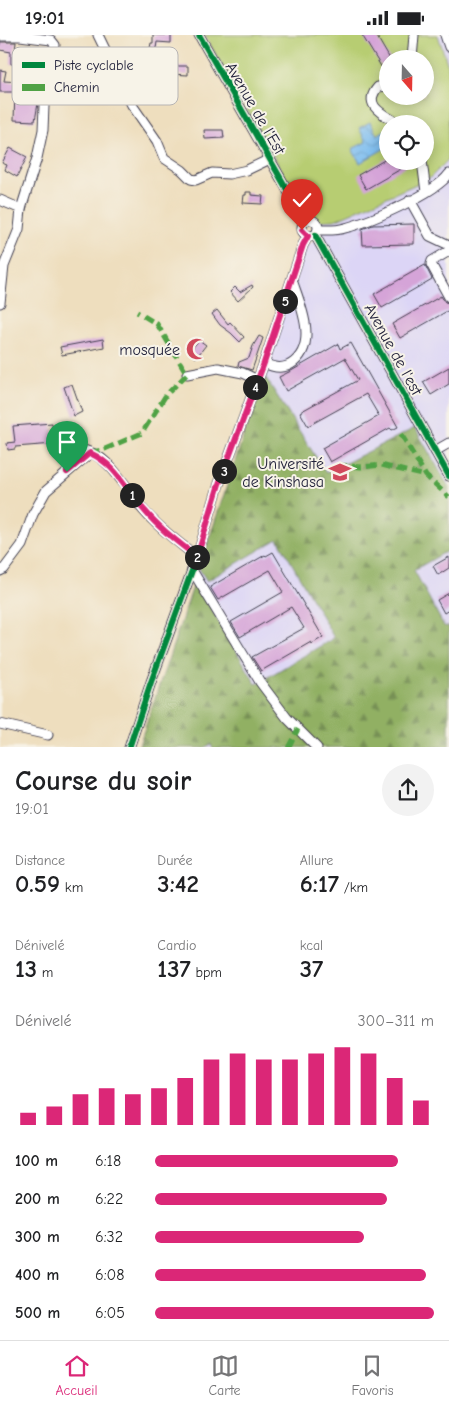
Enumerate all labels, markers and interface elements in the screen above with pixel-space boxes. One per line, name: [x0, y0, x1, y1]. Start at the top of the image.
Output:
text: 19:01: [25, 7, 65, 29]
legend: [12, 47, 178, 105]
north arrow: [379, 50, 434, 105]
map controls: [379, 50, 434, 170]
text: Piste cyclable: [54, 57, 134, 74]
street label: Avenue de l'Est: [221, 59, 289, 158]
text: Chemin: [54, 79, 100, 96]
button: locate: [379, 115, 434, 170]
pin: [281, 179, 323, 230]
icon: check: [288, 186, 316, 214]
pin: 5: [272, 289, 298, 313]
text: 5: [282, 293, 289, 310]
street label: Avenue de l'est: [361, 301, 426, 399]
mosque icon: mosquée: [184, 336, 210, 362]
place label: mosquée: [119, 341, 180, 359]
pin: 4: [242, 375, 268, 399]
text: 4: [252, 379, 259, 396]
pin: [46, 421, 88, 472]
icon: arrive: [53, 428, 81, 456]
place label: Université de Kinshasa: [242, 455, 324, 491]
pin: 3: [212, 459, 236, 483]
school or university icon: Université de Kinshasa: [327, 459, 353, 485]
text: 3: [221, 463, 228, 480]
pin: 1: [120, 483, 144, 507]
text: 1: [130, 487, 135, 504]
pin: 2: [184, 545, 210, 569]
text: 2: [194, 549, 201, 566]
button: share: [382, 764, 434, 816]
text: Course du soir: [15, 765, 191, 797]
text: 19:01: [15, 800, 49, 818]
text: Distance: [15, 852, 65, 869]
text: Durée: [157, 852, 192, 869]
text: Allure: [300, 852, 333, 869]
text: 0.59: [15, 869, 60, 898]
text: 3:42: [157, 869, 199, 898]
text: 6:17: [300, 869, 339, 898]
text: km: [60, 879, 83, 896]
text: /km: [339, 879, 368, 896]
text: Dénivelé: [15, 937, 64, 954]
text: Cardio: [157, 937, 196, 954]
text: kcal: [300, 937, 323, 954]
text: 13: [15, 954, 37, 983]
text: 137: [157, 954, 191, 983]
text: 37: [300, 954, 323, 983]
text: m: [37, 964, 53, 981]
text: bpm: [191, 964, 222, 981]
text: Dénivelé: [15, 1012, 71, 1030]
text: 300–311 m: [357, 1012, 434, 1030]
text: 100 m: [15, 1152, 58, 1170]
text: 6:18: [95, 1152, 121, 1170]
text: 200 m: [15, 1190, 60, 1208]
text: 6:22: [95, 1190, 123, 1208]
text: 300 m: [15, 1228, 60, 1246]
text: 6:32: [95, 1228, 123, 1246]
text: 400 m: [15, 1266, 59, 1284]
text: 6:08: [95, 1266, 125, 1284]
text: 500 m: [15, 1304, 60, 1322]
text: 6:05: [95, 1304, 125, 1322]
tab: Accueil: [55, 1352, 98, 1399]
tab: Carte: [209, 1352, 241, 1399]
tab: Favoris: [351, 1352, 394, 1399]

